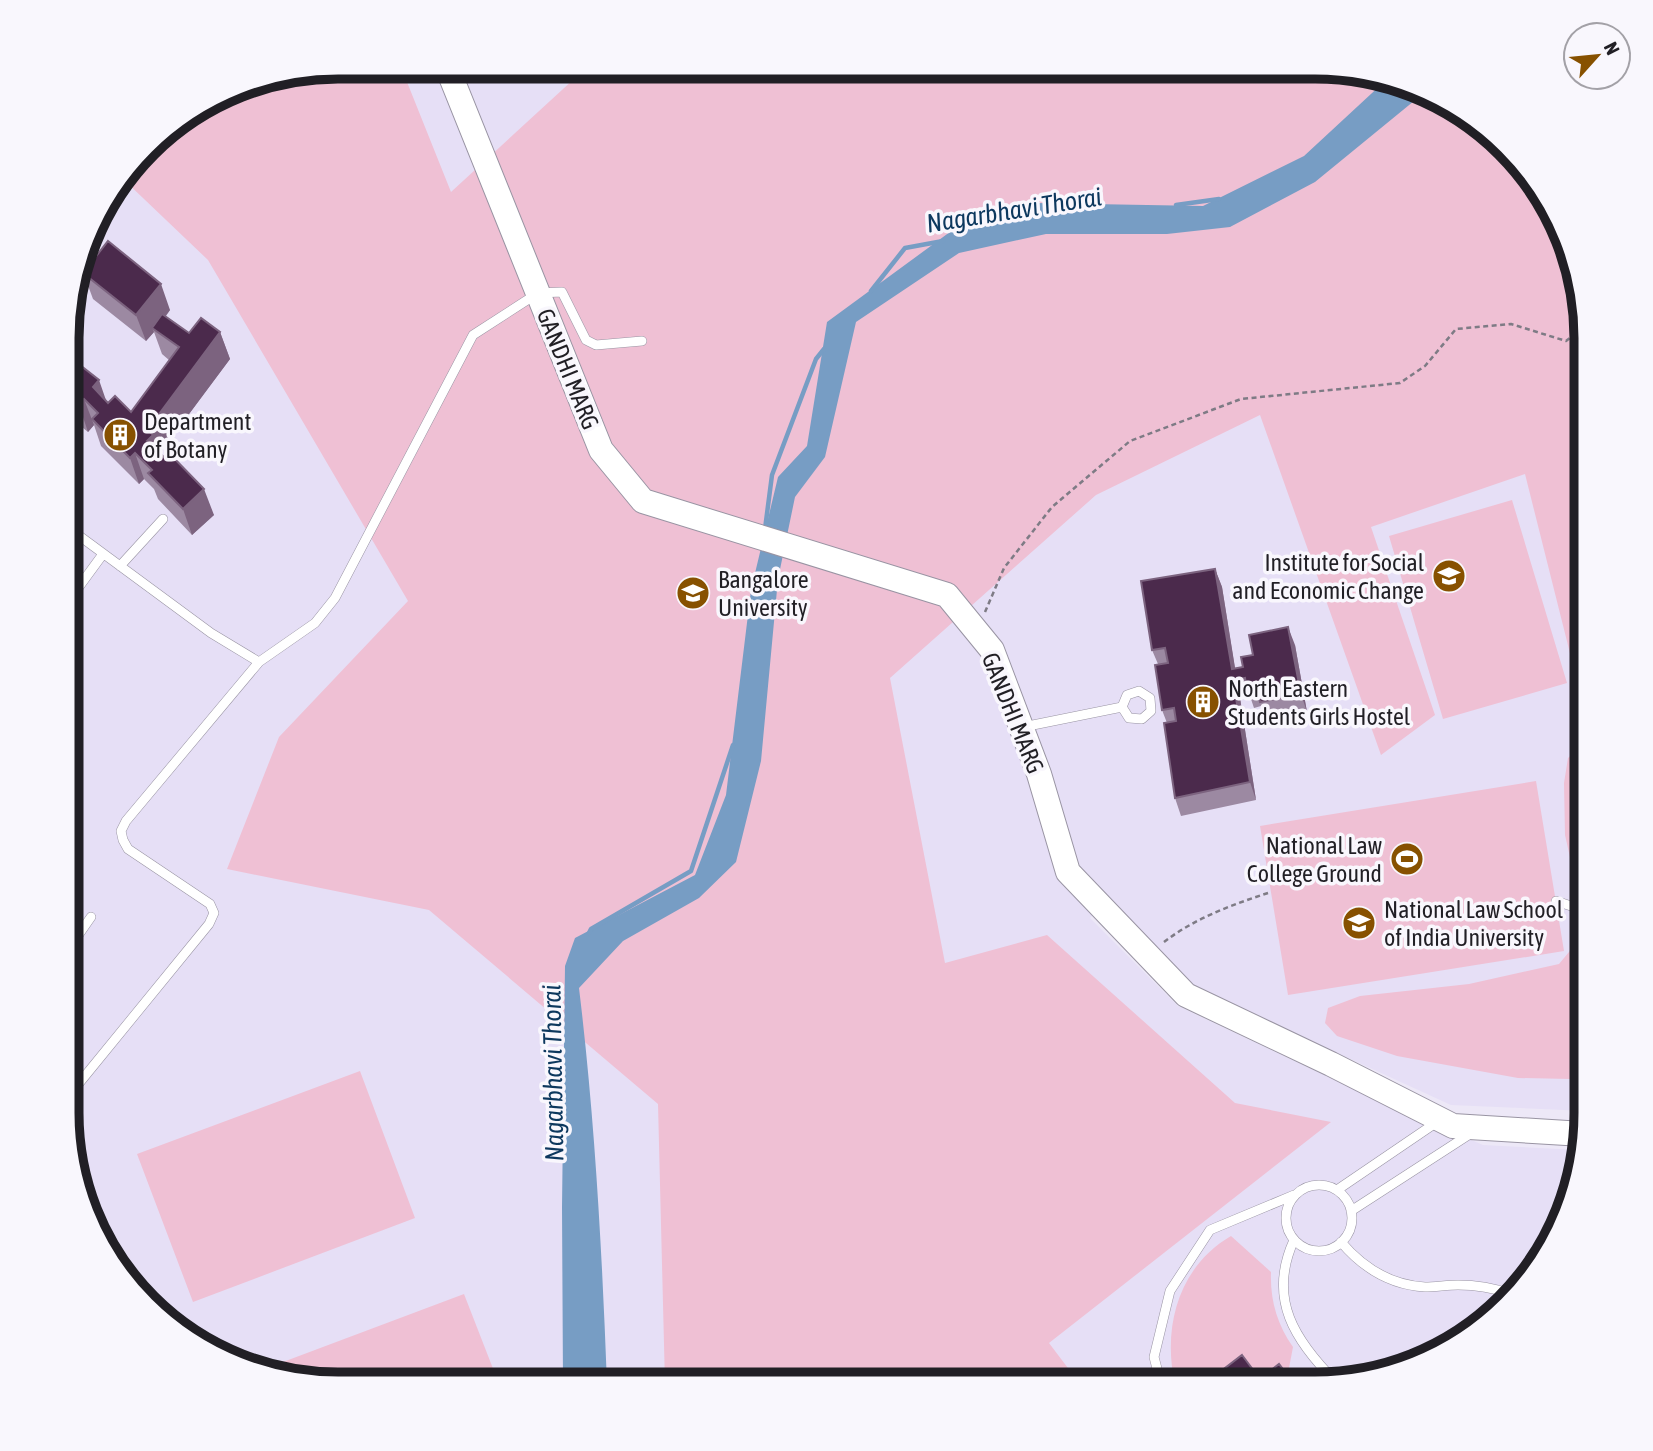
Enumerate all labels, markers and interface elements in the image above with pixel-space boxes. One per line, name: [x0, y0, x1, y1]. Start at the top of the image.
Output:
north arrow: [1562, 21, 1632, 91]
text: N: [1600, 38, 1624, 58]
water label: Nagarbhavi Thorai: [924, 181, 1104, 239]
street label: GANDHI MARG: [532, 305, 604, 433]
place label: Department of Botany: [144, 408, 251, 463]
building icon: Department of Botany: [101, 416, 139, 454]
place label: Institute for Social and Economic Change: [1232, 549, 1425, 604]
school or university icon: Institute for Social and Economic Change: [1430, 557, 1468, 595]
place label: Bangalore University: [718, 566, 809, 621]
school or university icon: Bangalore University: [674, 574, 712, 612]
street label: GANDHI MARG: [977, 649, 1049, 777]
place label: North Eastern Students Girls Hostel: [1228, 675, 1411, 730]
building icon: North Eastern Students Girls Hostel: [1184, 683, 1222, 721]
place label: National Law College Ground: [1247, 832, 1382, 887]
sports icon: National Law College Ground: [1388, 840, 1426, 878]
place label: National Law School of India University: [1384, 896, 1564, 951]
school or university icon: National Law School of India University: [1340, 904, 1378, 942]
water label: Nagarbhavi Thorai: [536, 984, 570, 1162]

